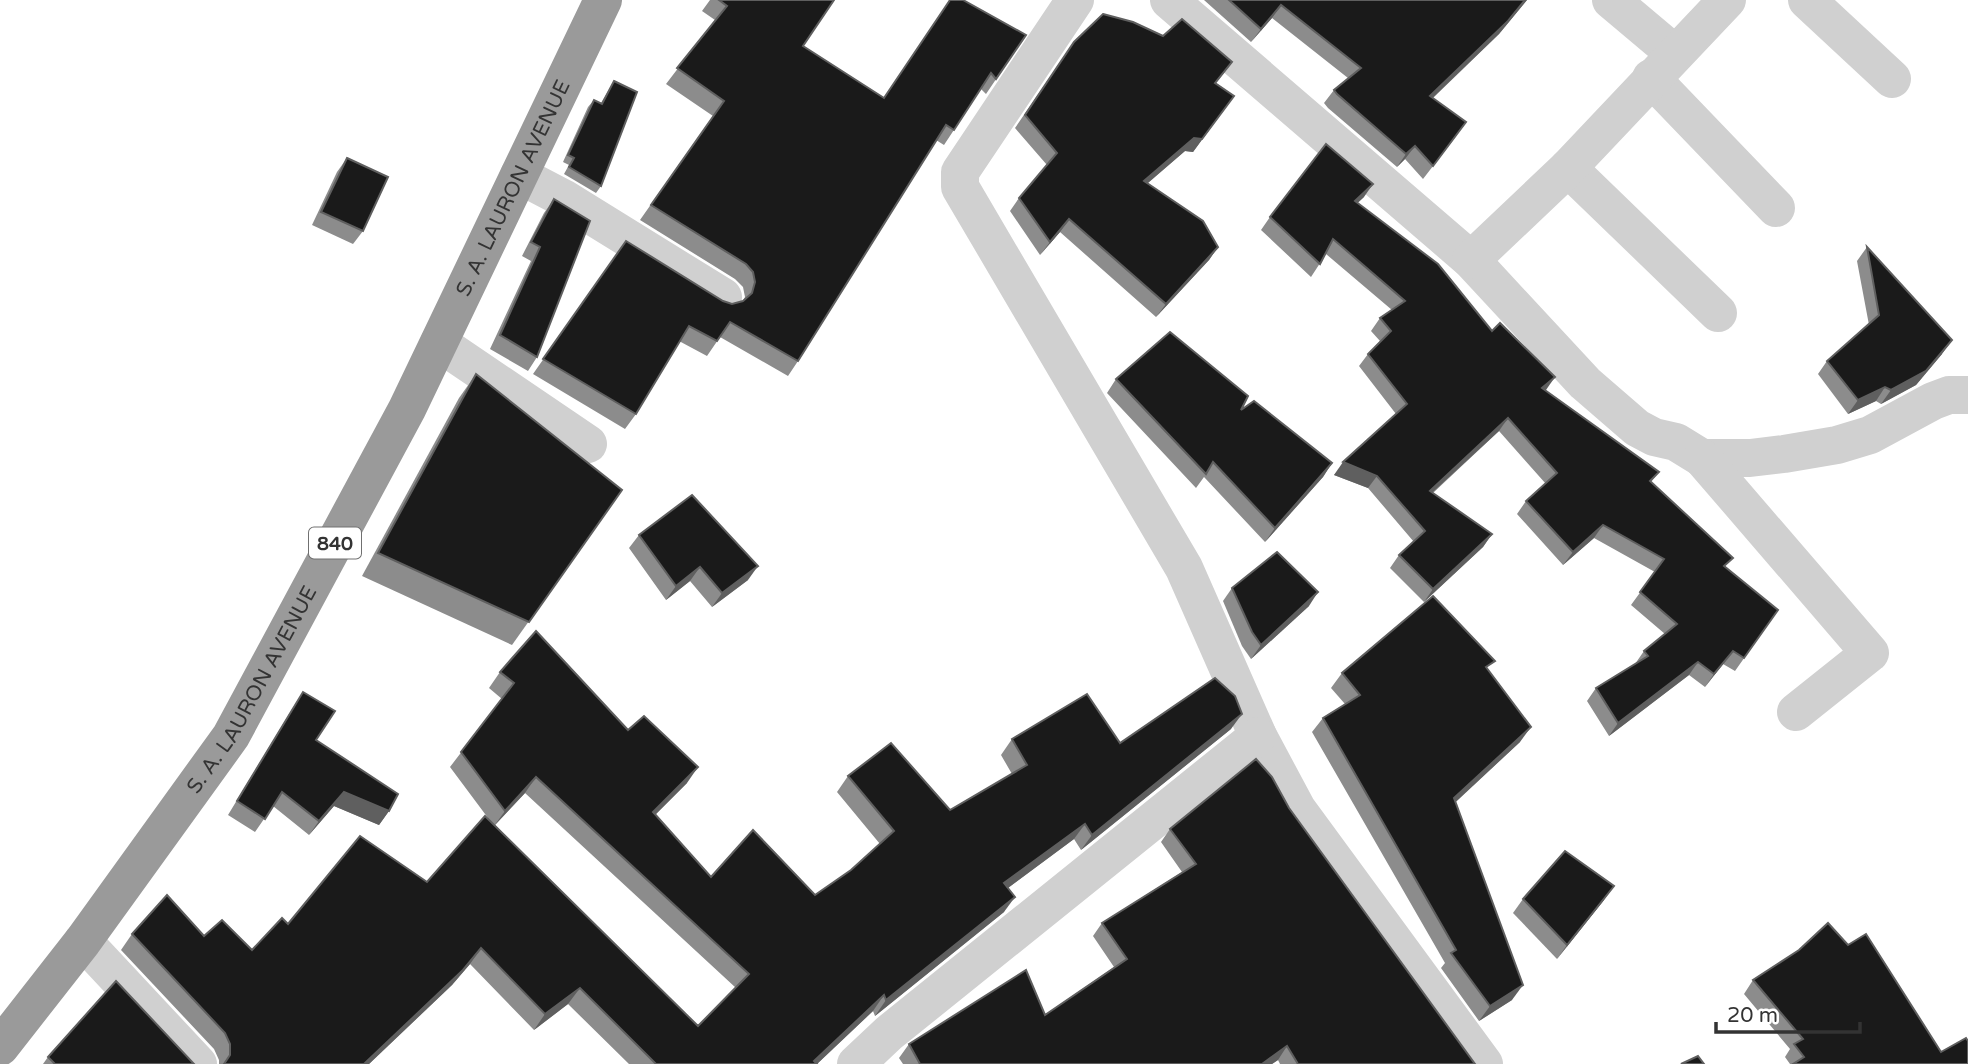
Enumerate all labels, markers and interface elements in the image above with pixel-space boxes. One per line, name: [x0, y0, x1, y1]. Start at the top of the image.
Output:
street label: S. A. LAURON AVENUE: [451, 76, 576, 300]
road number: 840: [309, 528, 361, 558]
street label: S. A. LAURON AVENUE: [182, 582, 322, 799]
scale bar: [1716, 990, 1860, 1034]
text: 20 m: [1727, 1003, 1778, 1028]

